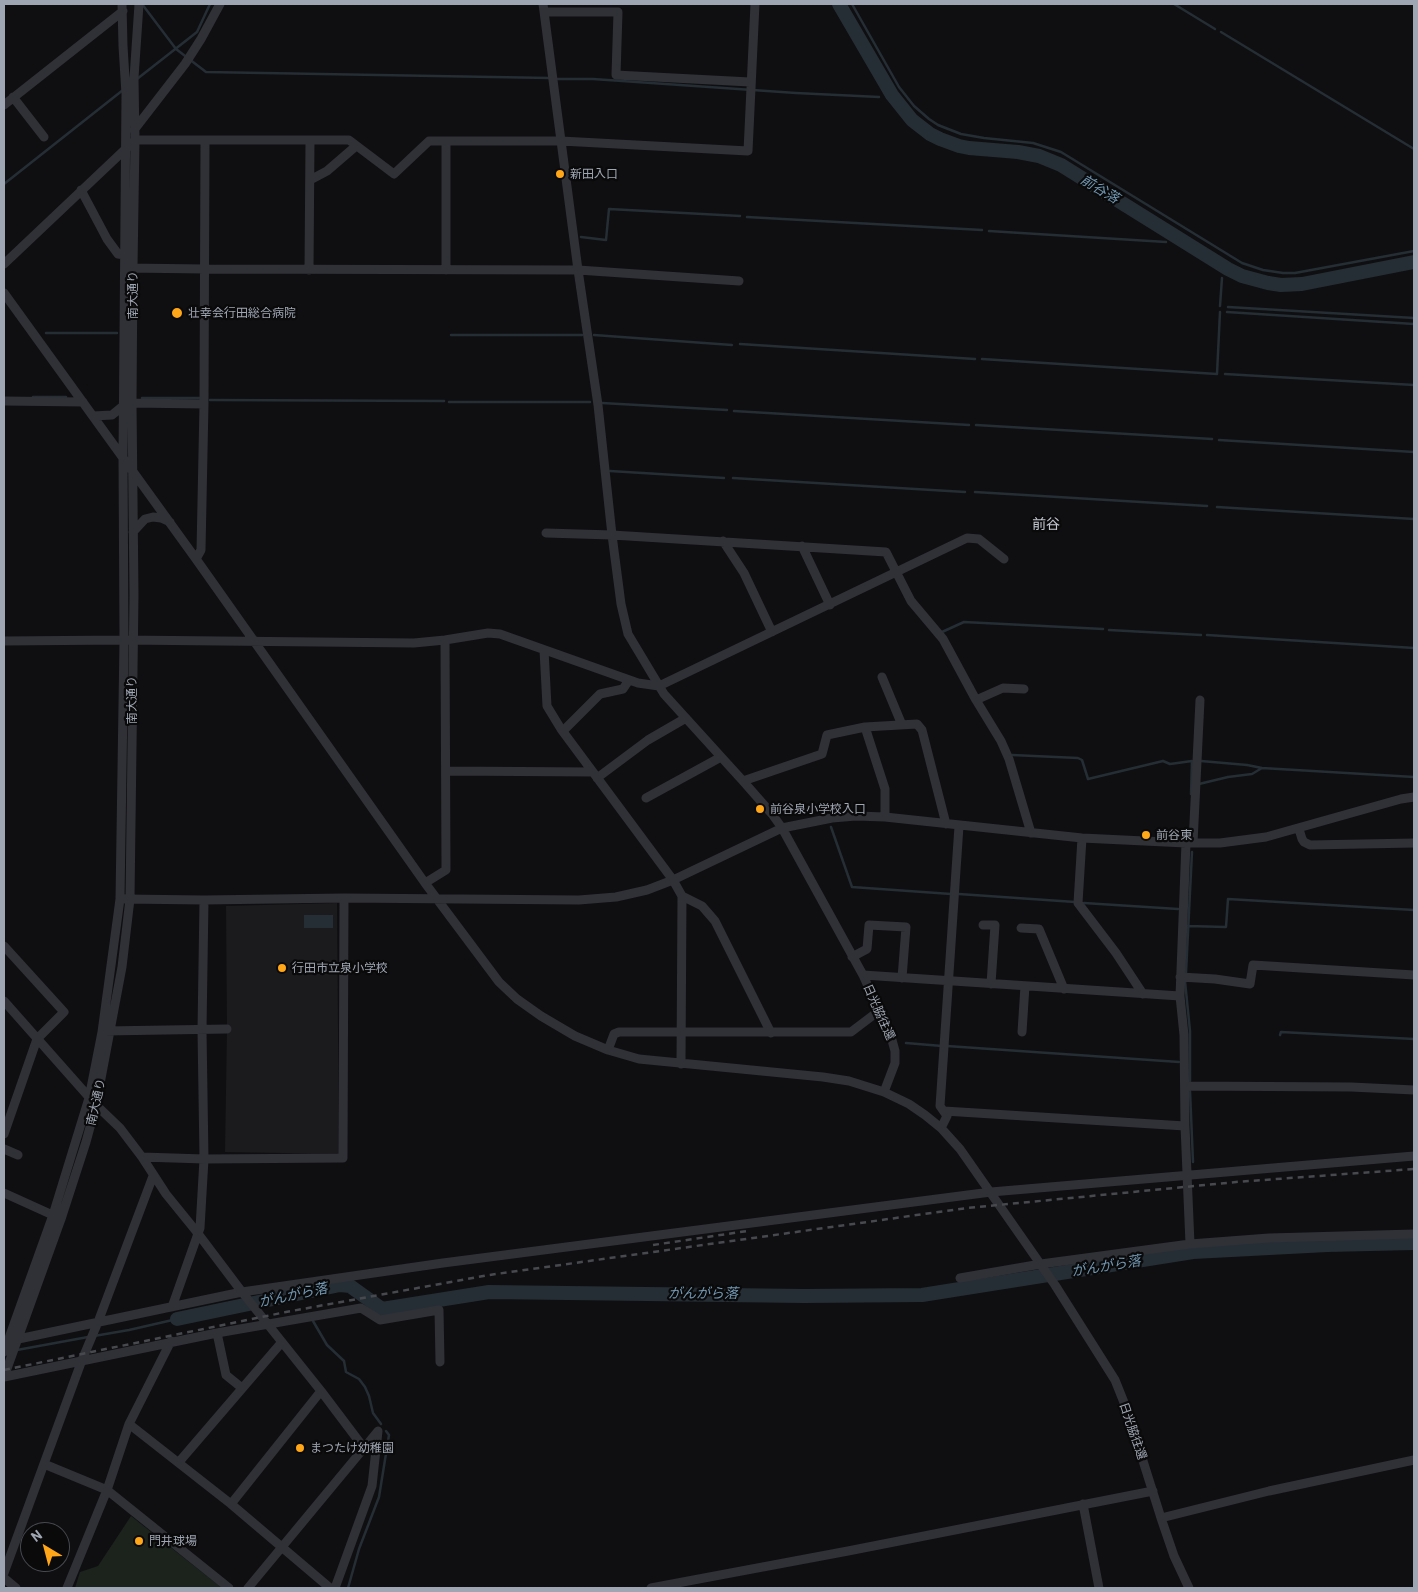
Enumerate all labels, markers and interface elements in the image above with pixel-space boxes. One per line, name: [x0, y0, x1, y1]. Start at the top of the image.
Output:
place label: 新田入口: [570, 167, 618, 181]
marker: 新田入口: [554, 168, 566, 180]
water label: 前谷落: [1078, 171, 1122, 207]
street label: 南大通り: [126, 271, 140, 319]
marker: 壮幸会行田総合病院: [170, 306, 184, 320]
place label: 壮幸会行田総合病院: [188, 306, 296, 320]
district label: 前谷: [1032, 516, 1060, 532]
street label: 南大通り: [125, 676, 139, 724]
place label: 前谷泉小学校入口: [770, 802, 866, 816]
marker: 前谷泉小学校入口: [754, 803, 766, 815]
place label: 前谷東: [1156, 828, 1192, 842]
marker: 前谷東: [1140, 829, 1152, 841]
place label: 行田市立泉小学校: [292, 961, 388, 975]
marker: 行田市立泉小学校: [276, 962, 288, 974]
street label: 日光脇往還: [860, 982, 898, 1042]
street label: 南大通り: [84, 1077, 108, 1127]
water label: がんがら落: [1070, 1252, 1142, 1280]
water label: がんがら落: [257, 1280, 329, 1310]
water label: がんがら落: [668, 1285, 738, 1301]
street label: 日光脇往還: [1116, 1400, 1150, 1462]
place label: まつたけ幼稚園: [310, 1441, 394, 1455]
marker: まつたけ幼稚園: [294, 1442, 306, 1454]
north arrow: [20, 1522, 70, 1572]
text: N: [27, 1526, 45, 1545]
place label: 門井球場: [149, 1534, 197, 1548]
marker: 門井球場: [133, 1535, 145, 1547]

